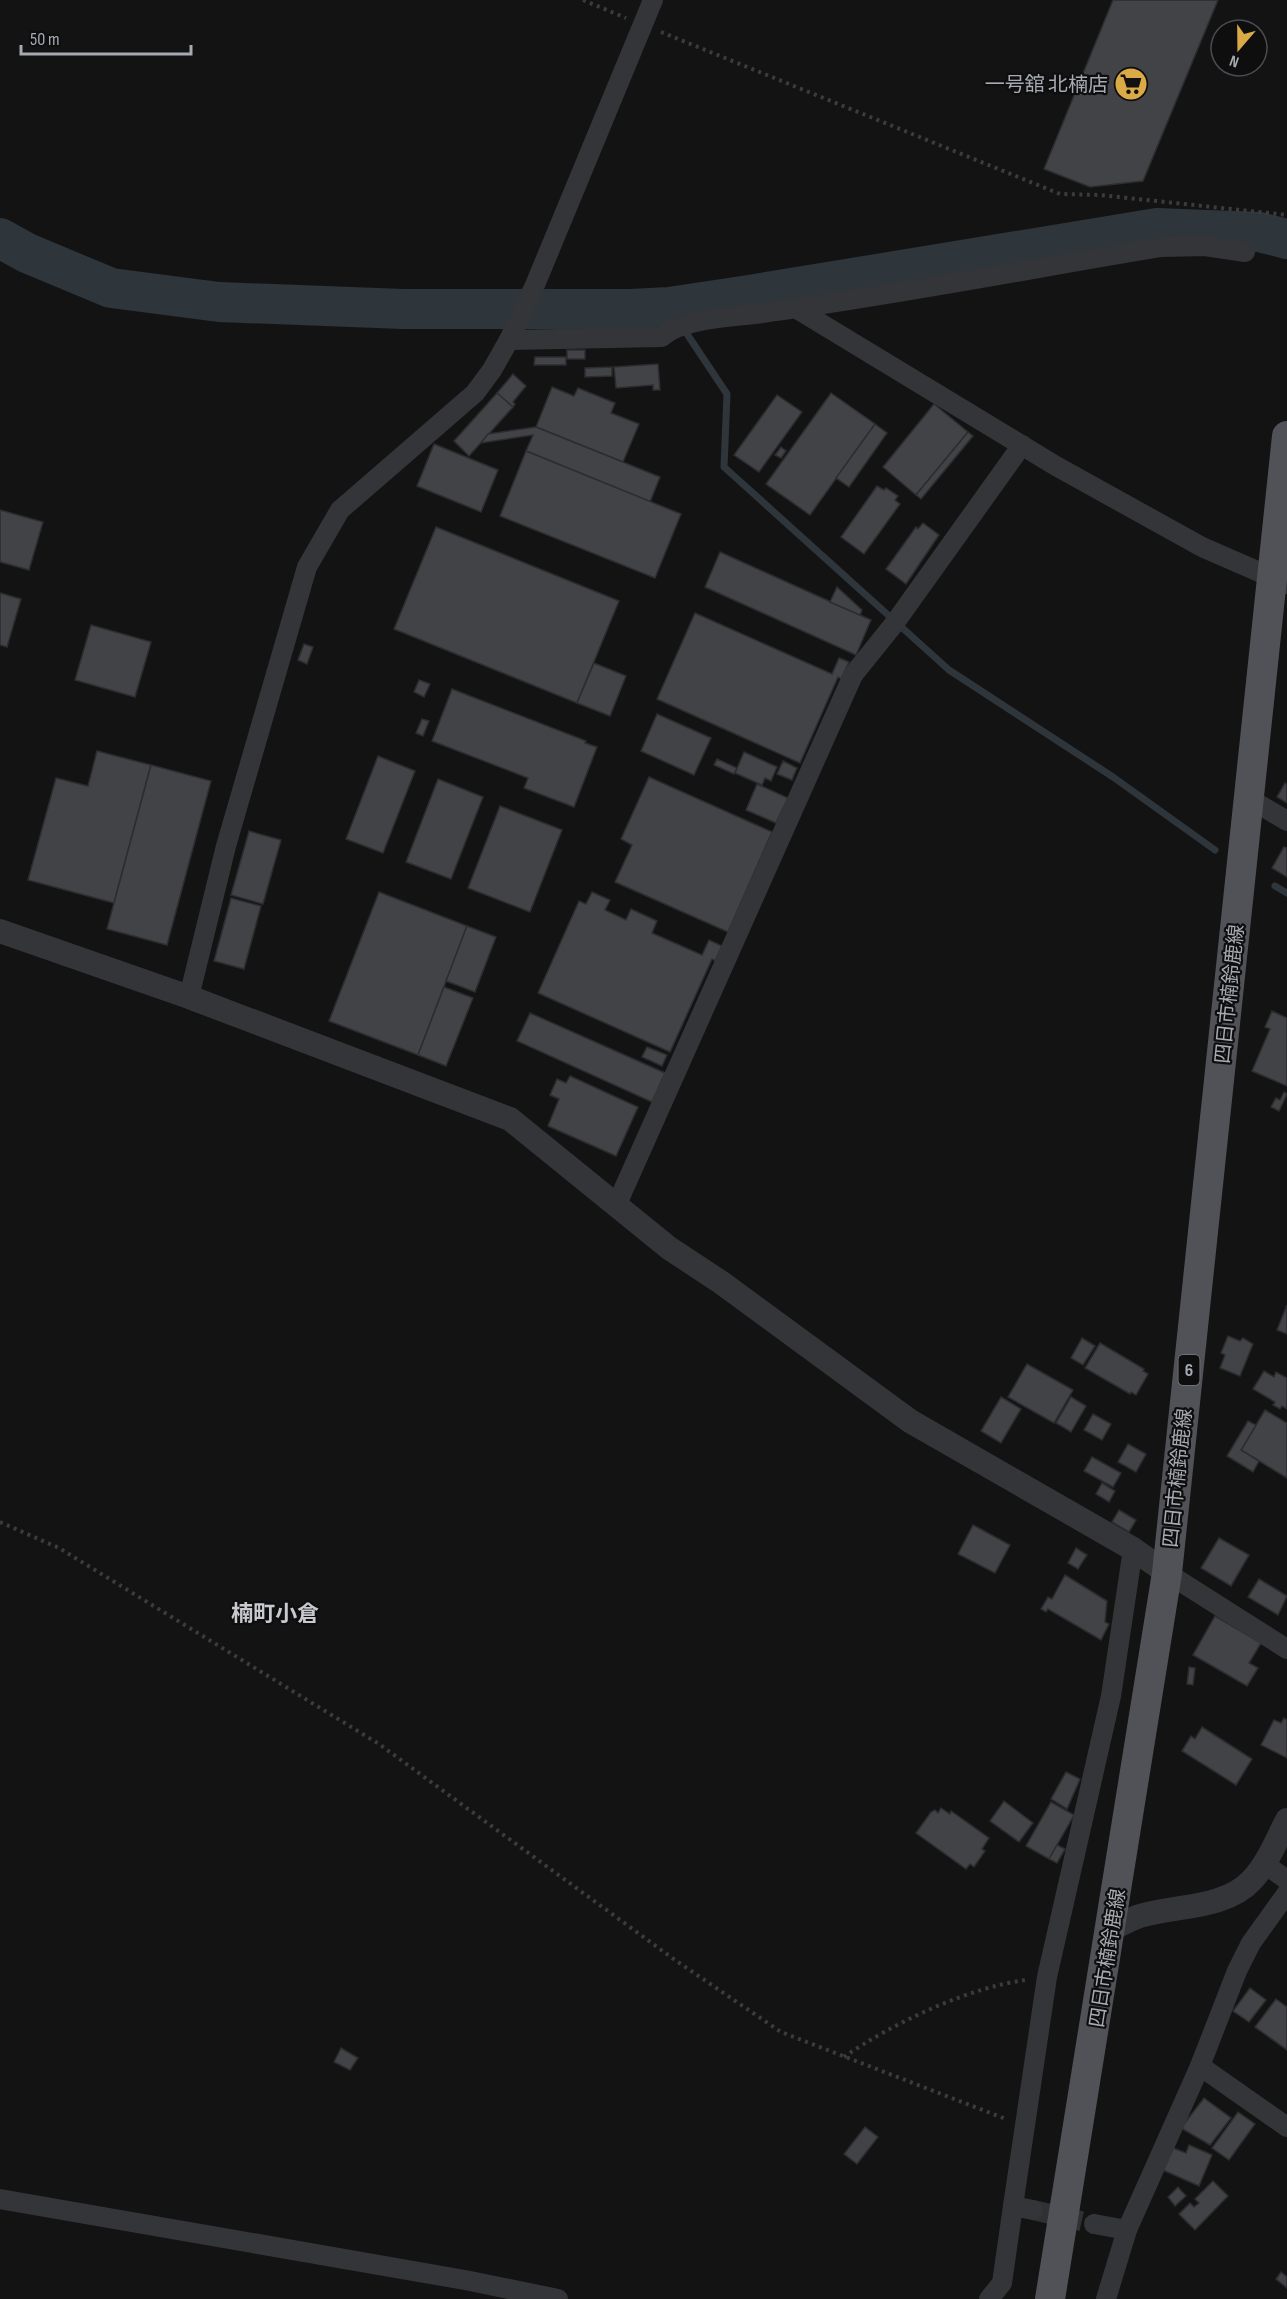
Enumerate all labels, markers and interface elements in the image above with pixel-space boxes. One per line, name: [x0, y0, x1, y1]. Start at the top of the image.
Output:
scale bar: [21, 18, 190, 56]
north arrow: [1209, 18, 1269, 78]
text: 50 m: [30, 29, 60, 50]
text: N: [1227, 50, 1242, 71]
supermarket icon: 一号舘 北楠店: [1113, 66, 1149, 102]
place label: 一号舘 北楠店: [985, 73, 1108, 97]
street label: 四日市楠鈴鹿線: [1211, 923, 1249, 1065]
road number: 6: [1178, 1355, 1200, 1385]
street label: 四日市楠鈴鹿線: [1159, 1407, 1197, 1549]
district label: 楠町小倉: [231, 1601, 319, 1628]
street label: 四日市楠鈴鹿線: [1085, 1887, 1131, 2029]

